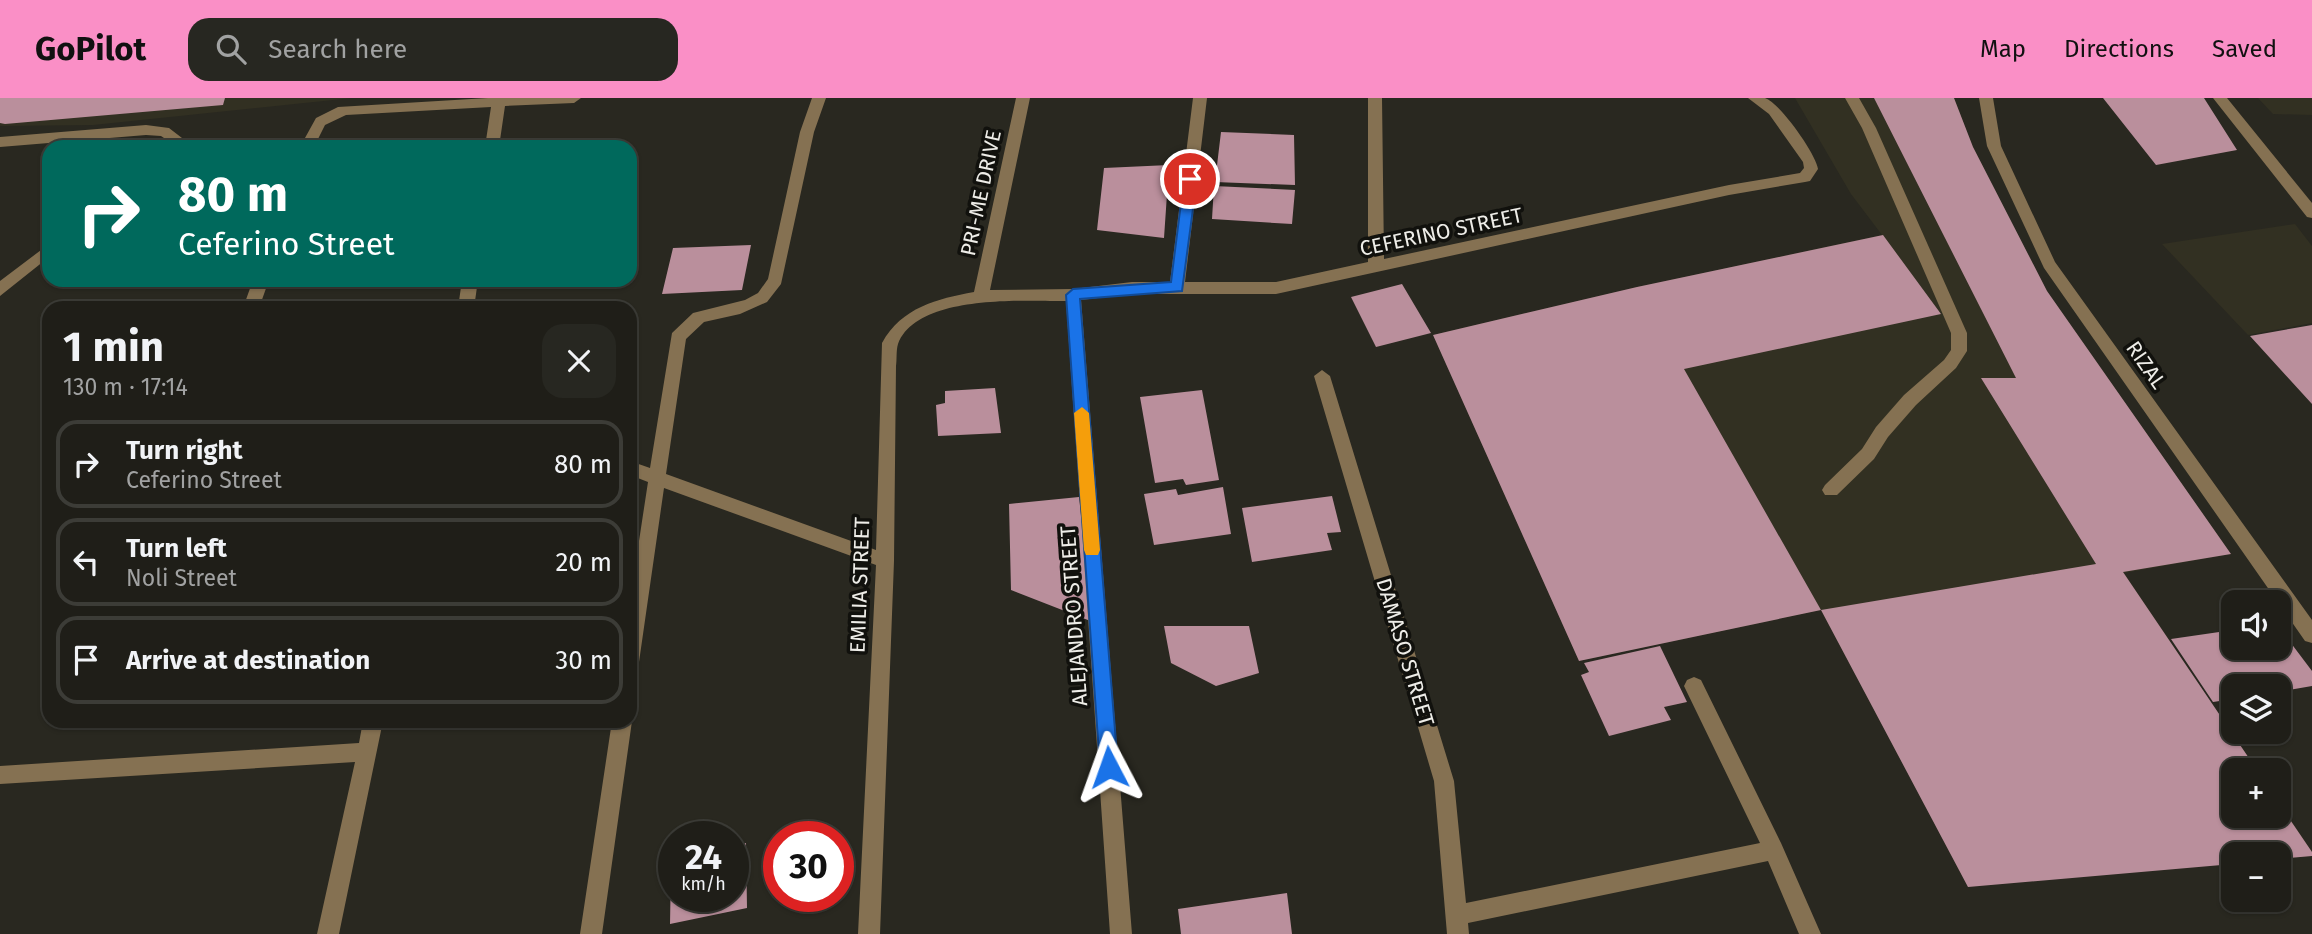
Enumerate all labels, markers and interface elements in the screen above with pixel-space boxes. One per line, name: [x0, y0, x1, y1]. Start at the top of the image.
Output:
search box: [188, 18, 678, 81]
text: GoPilot: [35, 29, 146, 69]
icon: search: [212, 30, 250, 68]
text: Search here: [268, 34, 407, 65]
text: Map: [1980, 35, 2026, 63]
text: Directions: [2064, 35, 2174, 63]
text: Saved: [2212, 35, 2277, 63]
street label: PRI-ME DRIVE: [955, 128, 1007, 258]
pin: [1160, 149, 1220, 209]
icon: arrive: [1171, 160, 1209, 198]
text: 80 m: [178, 165, 288, 224]
icon: right: [63, 168, 154, 259]
street label: CEFERINO STREET: [1357, 202, 1525, 262]
text: Ceferino Street: [178, 225, 395, 263]
text: 1 min: [63, 322, 164, 372]
button: close: [542, 324, 616, 398]
street label: RIZAL: [2120, 336, 2172, 394]
text: 130 m · 17:14: [63, 373, 188, 401]
text: Turn right: [126, 435, 243, 466]
icon: right: [67, 445, 105, 483]
text: 80 m: [554, 449, 612, 480]
text: Ceferino Street: [126, 466, 282, 494]
street label: EMILIA STREET: [845, 516, 875, 653]
street label: ALEJANDRO STREET: [1055, 525, 1093, 707]
text: Turn left: [126, 533, 227, 564]
icon: left: [67, 543, 105, 581]
text: 20 m: [555, 547, 612, 578]
text: Noli Street: [126, 564, 237, 592]
street label: DAMASO STREET: [1370, 575, 1440, 729]
map controls: [2221, 590, 2291, 912]
button: sound: [2221, 590, 2291, 660]
icon: arrive: [67, 641, 105, 679]
text: Arrive at destination: [126, 645, 370, 676]
text: 30 m: [555, 645, 612, 676]
button: layers: [2221, 674, 2291, 744]
position arrow: [1072, 730, 1146, 804]
button: +: [2221, 758, 2291, 828]
speed limit sign: 30: [763, 821, 854, 912]
text: 24: [685, 836, 722, 878]
button: −: [2221, 842, 2291, 912]
text: km/h: [681, 873, 726, 895]

